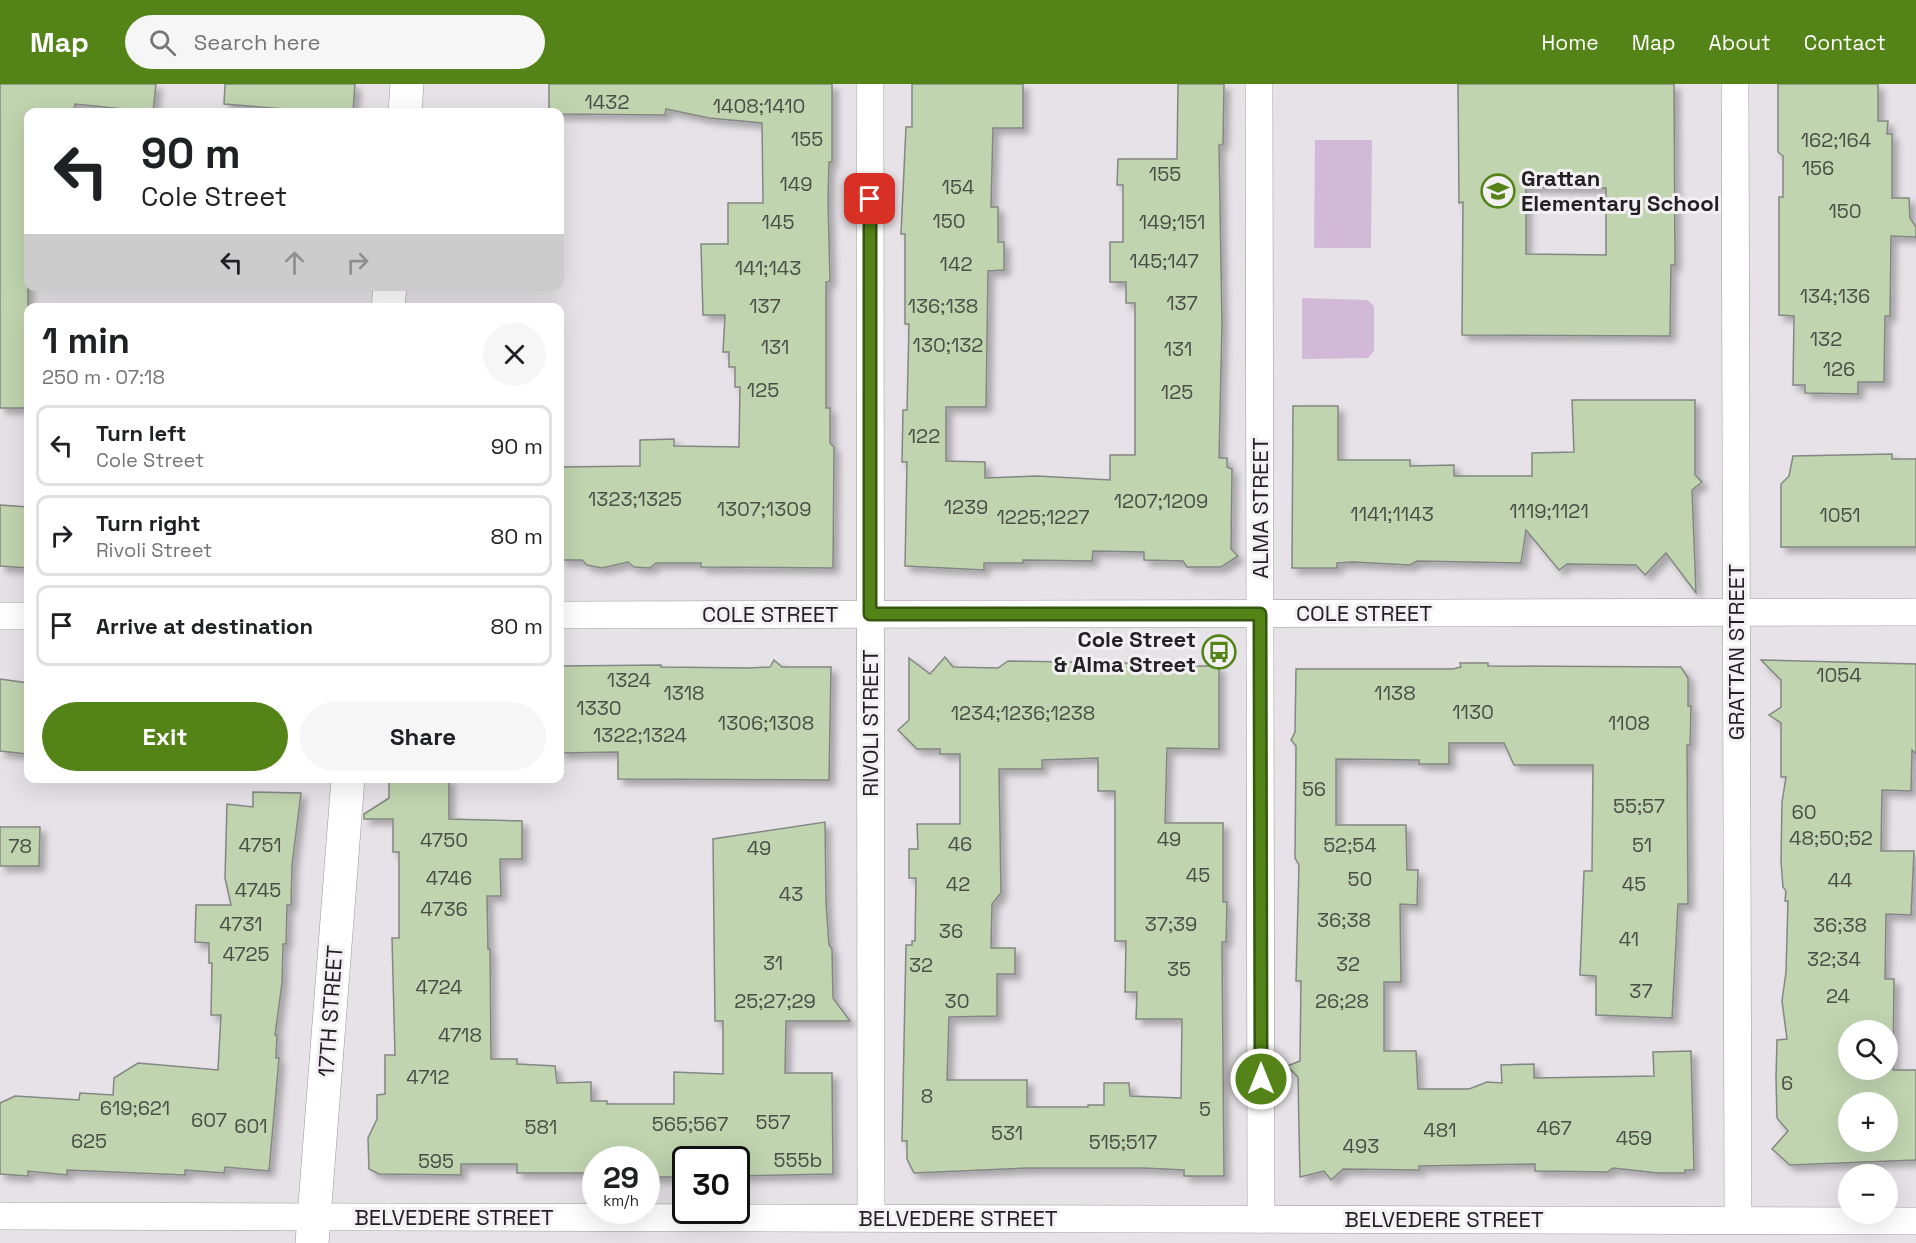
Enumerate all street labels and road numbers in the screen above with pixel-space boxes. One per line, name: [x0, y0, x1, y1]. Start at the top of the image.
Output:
street label: ALMA STREET: [1246, 437, 1274, 579]
street label: GRATTAN STREET: [1722, 564, 1750, 740]
street label: COLE STREET: [1296, 599, 1432, 627]
street label: COLE STREET: [702, 600, 838, 628]
street label: RIVOLI STREET: [856, 649, 884, 797]
street label: 17TH STREET: [311, 944, 349, 1078]
street label: BELVEDERE STREET: [354, 1203, 554, 1231]
street label: BELVEDERE STREET: [858, 1204, 1058, 1232]
street label: BELVEDERE STREET: [1344, 1205, 1544, 1233]

